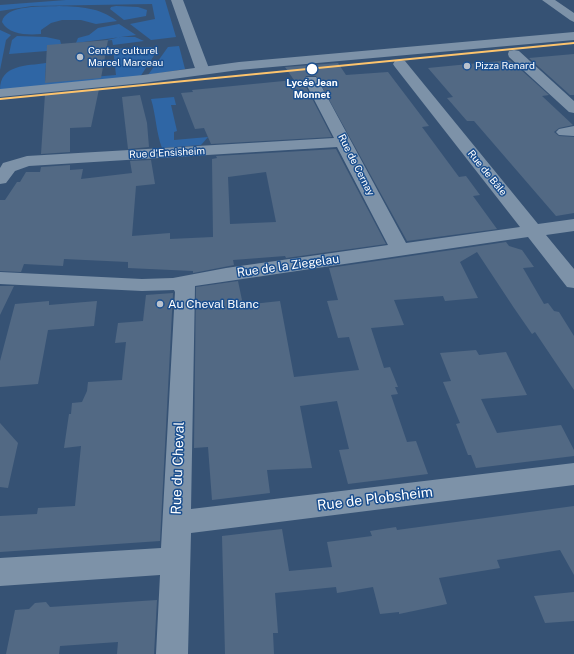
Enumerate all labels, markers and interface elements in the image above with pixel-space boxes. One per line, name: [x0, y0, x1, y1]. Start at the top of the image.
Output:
place label: Centre culturel Marcel Marceau: [88, 45, 163, 68]
marker: Centre culturel Marcel Marceau: [75, 52, 85, 62]
place label: Pizza Renard: [475, 60, 535, 72]
marker: Pizza Renard: [462, 61, 472, 71]
marker: Lycée Jean Monnet: [305, 62, 319, 76]
place label: Lycée Jean Monnet: [286, 77, 338, 100]
street label: Rue de Cernay: [335, 132, 377, 198]
street label: Rue d'Ensisheim: [129, 145, 205, 161]
street label: Rue de Bâle: [465, 148, 509, 198]
street label: Rue de la Ziegelau: [236, 252, 340, 280]
place label: Au Cheval Blanc: [168, 297, 259, 311]
marker: Au Cheval Blanc: [155, 299, 165, 309]
street label: Rue du Cheval: [168, 421, 188, 515]
street label: Rue de Plobsheim: [316, 484, 434, 514]

